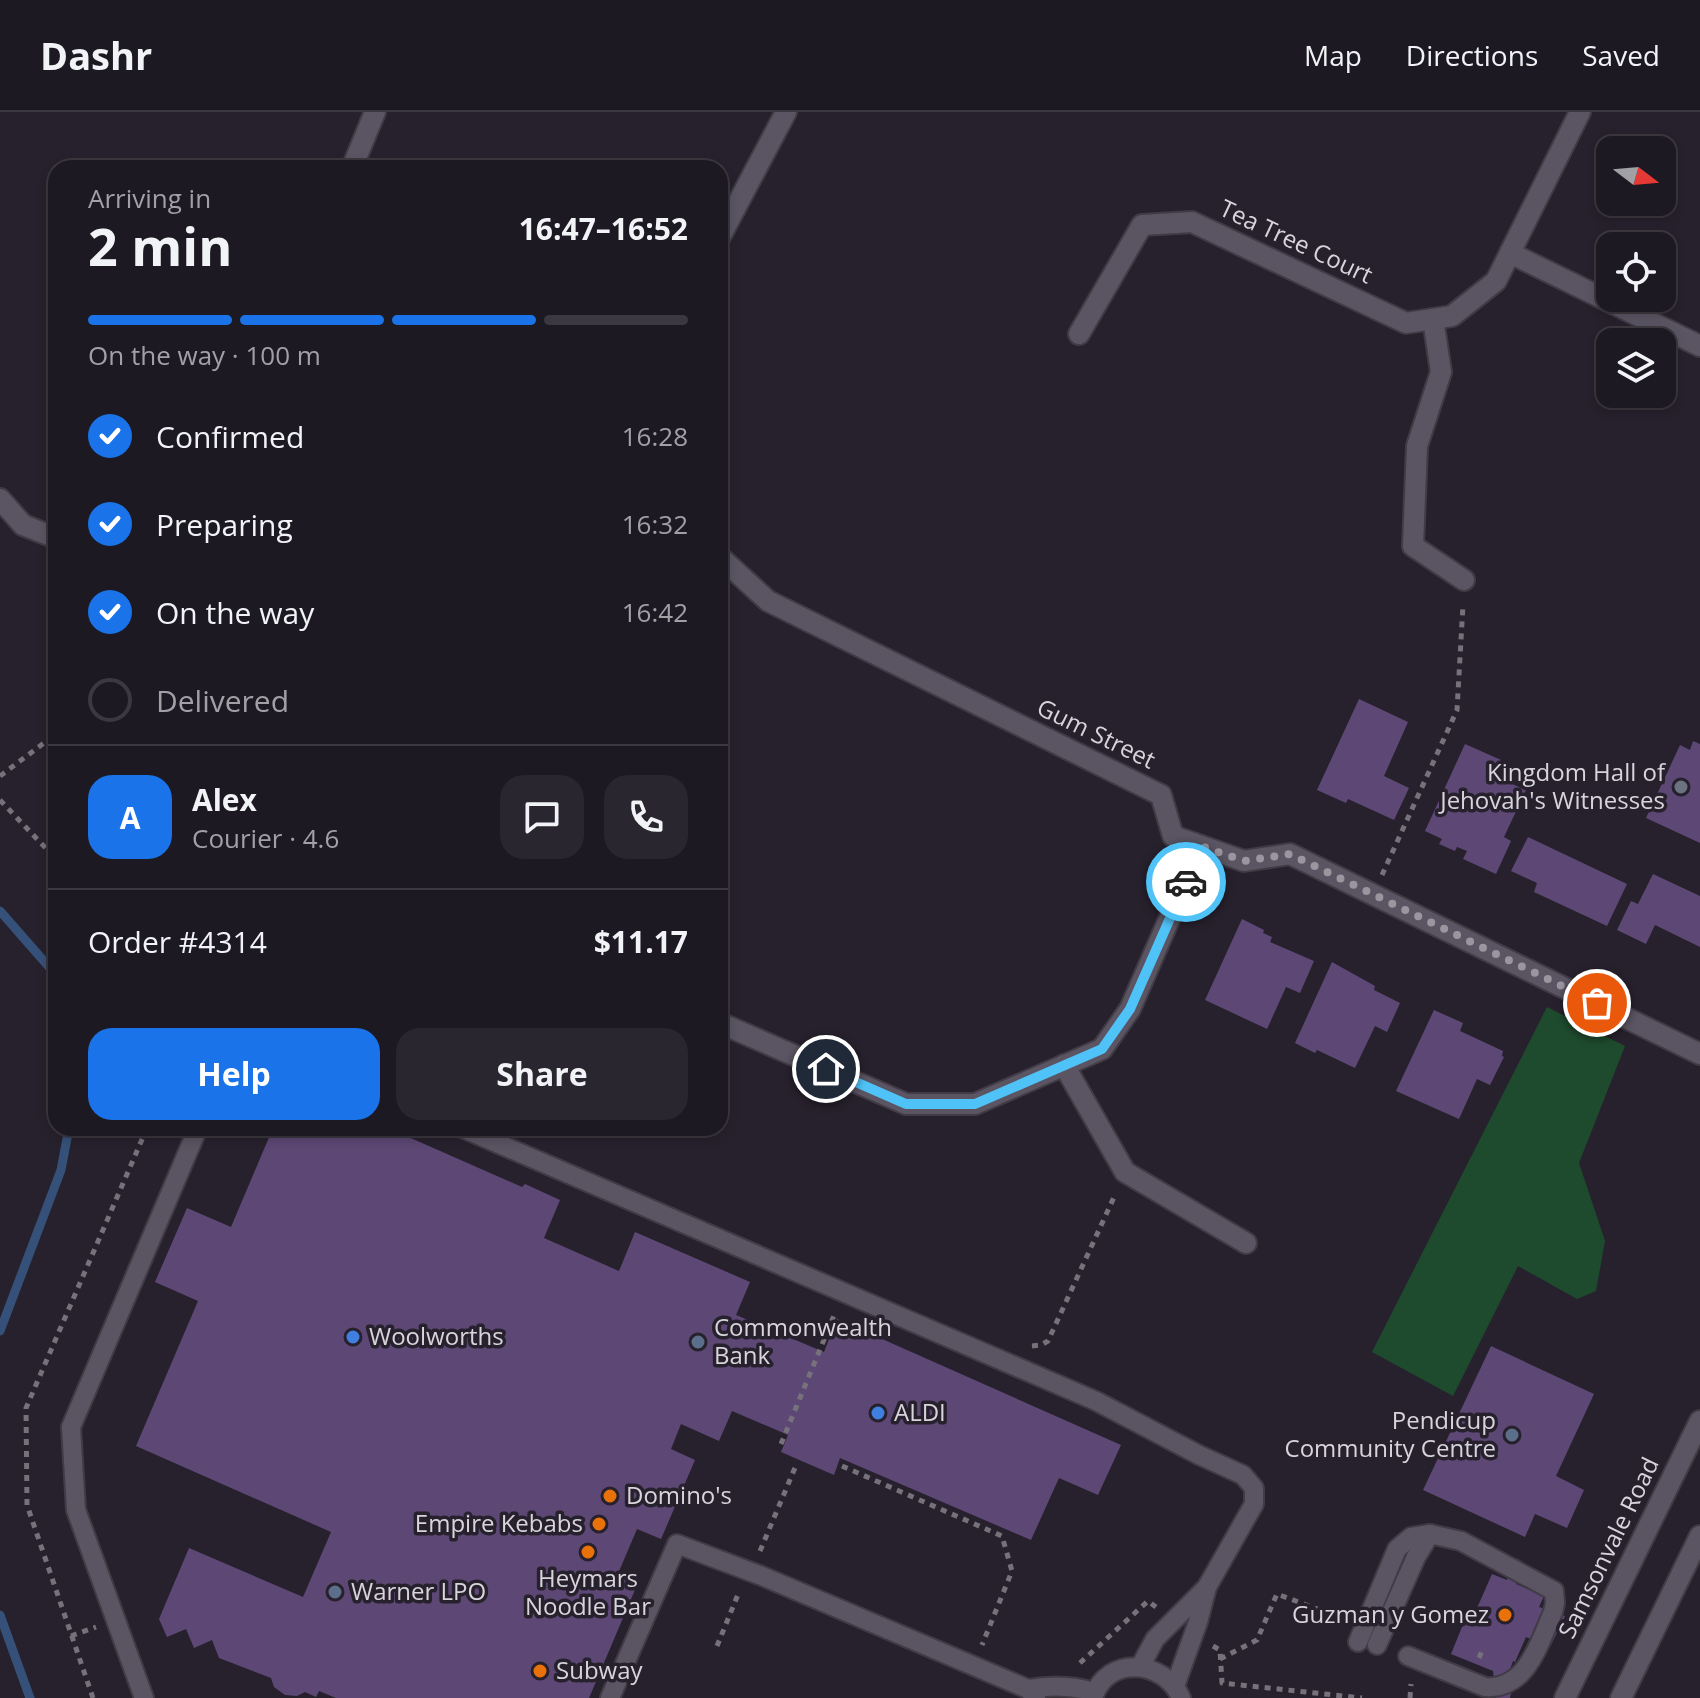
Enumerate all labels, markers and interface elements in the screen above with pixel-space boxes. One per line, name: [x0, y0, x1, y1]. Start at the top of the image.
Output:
text: Dashr: [40, 29, 152, 81]
text: Map: [1304, 36, 1362, 74]
text: Directions: [1406, 36, 1538, 74]
text: Saved: [1582, 36, 1660, 74]
north arrow: [1596, 136, 1676, 216]
map controls: [1596, 136, 1676, 408]
text: Arriving in: [88, 180, 211, 216]
street label: Tea Tree Court: [1215, 191, 1378, 290]
text: 16:47–16:52: [519, 208, 688, 249]
text: 2 min: [88, 210, 232, 281]
button: locate: [1596, 232, 1676, 312]
button: layers: [1596, 328, 1676, 408]
text: On the way · 100 m: [88, 337, 321, 373]
icon: check: [88, 414, 132, 458]
text: Confirmed: [156, 416, 304, 457]
text: 16:28: [622, 418, 688, 454]
icon: check: [88, 502, 132, 546]
text: Preparing: [156, 504, 293, 545]
text: 16:32: [622, 506, 688, 542]
icon: check: [88, 590, 132, 634]
text: On the way: [156, 592, 314, 633]
text: 16:42: [622, 594, 688, 630]
text: Delivered: [156, 680, 289, 721]
street label: Gum Street: [1032, 690, 1161, 775]
place label: Kingdom Hall of Jehovah's Witnesses: [1438, 755, 1667, 816]
button: chat: [500, 775, 584, 859]
button: phone: [604, 775, 688, 859]
marker: Kingdom Hall of Jehovah's Witnesses: [1672, 778, 1690, 796]
text: Alex: [192, 779, 257, 820]
text: A: [120, 797, 140, 838]
text: Courier · 4.6: [192, 820, 339, 856]
courier: [1146, 842, 1226, 922]
icon: car: [1164, 860, 1208, 904]
text: Order #4314: [88, 921, 267, 962]
text: $11.17: [594, 921, 688, 962]
pin: [1563, 969, 1631, 1037]
icon: bag: [1575, 981, 1619, 1025]
button: Help: [88, 1028, 380, 1120]
button: Share: [396, 1028, 688, 1120]
pin: [792, 1035, 860, 1103]
icon: home: [804, 1047, 848, 1091]
place label: Commonwealth Bank: [714, 1310, 892, 1371]
place label: Woolworths: [369, 1319, 504, 1352]
marker: Woolworths: [344, 1328, 362, 1346]
marker: Commonwealth Bank: [689, 1333, 707, 1351]
place label: ALDI: [894, 1395, 946, 1428]
place label: Pendicup Community Centre: [1285, 1403, 1496, 1464]
marker: ALDI: [869, 1404, 887, 1422]
marker: Pendicup Community Centre: [1503, 1426, 1521, 1444]
street label: Samsonvale Road: [1549, 1451, 1666, 1643]
place label: Domino's: [626, 1478, 732, 1511]
marker: Domino's: [601, 1487, 619, 1505]
place label: Empire Kebabs: [415, 1506, 583, 1539]
marker: Empire Kebabs: [590, 1515, 608, 1533]
marker: Heymars Noodle Bar: [579, 1543, 597, 1561]
place label: Heymars Noodle Bar: [525, 1561, 651, 1622]
place label: Warner LPO: [351, 1574, 486, 1607]
marker: Warner LPO: [326, 1583, 344, 1601]
place label: Guzman y Gomez: [1292, 1597, 1489, 1630]
marker: Guzman y Gomez: [1496, 1606, 1514, 1624]
place label: Subway: [556, 1653, 643, 1686]
marker: Subway: [531, 1662, 549, 1680]

